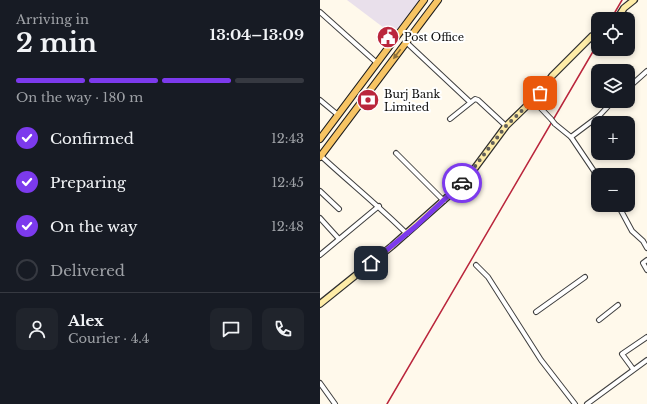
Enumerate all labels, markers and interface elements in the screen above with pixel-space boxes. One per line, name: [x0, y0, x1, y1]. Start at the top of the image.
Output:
text: Arriving in: [16, 11, 89, 28]
map controls: [591, 12, 635, 212]
button: locate: [591, 12, 635, 56]
public building icon: Post Office: [375, 24, 401, 50]
text: 13:04–13:09: [210, 25, 304, 44]
text: 2 min: [16, 27, 97, 59]
place label: Post Office: [404, 30, 464, 44]
one-way arrow: [393, 48, 402, 59]
button: layers: [591, 64, 635, 108]
pin: [523, 76, 557, 110]
icon: bag: [529, 82, 551, 104]
bank icon: Burj Bank Limited: [355, 87, 381, 113]
place label: Burj Bank Limited: [384, 87, 441, 114]
text: On the way · 180 m: [16, 89, 143, 106]
button: +: [591, 116, 635, 160]
icon: check: [16, 127, 38, 149]
text: Confirmed: [50, 129, 134, 148]
text: 12:43: [271, 130, 304, 147]
courier: [442, 163, 482, 203]
button: −: [591, 168, 635, 212]
icon: check: [16, 171, 38, 193]
icon: car: [451, 172, 473, 194]
text: Preparing: [50, 173, 126, 192]
text: 12:45: [271, 174, 304, 191]
icon: check: [16, 215, 38, 237]
text: On the way: [50, 217, 138, 236]
text: 12:48: [271, 218, 304, 235]
pin: [354, 246, 388, 280]
icon: home: [360, 252, 382, 274]
text: Delivered: [50, 261, 125, 280]
button: person: [16, 308, 58, 350]
button: chat: [210, 308, 252, 350]
button: phone: [262, 308, 304, 350]
text: Alex: [68, 311, 104, 330]
text: Courier · 4.4: [68, 330, 149, 347]

